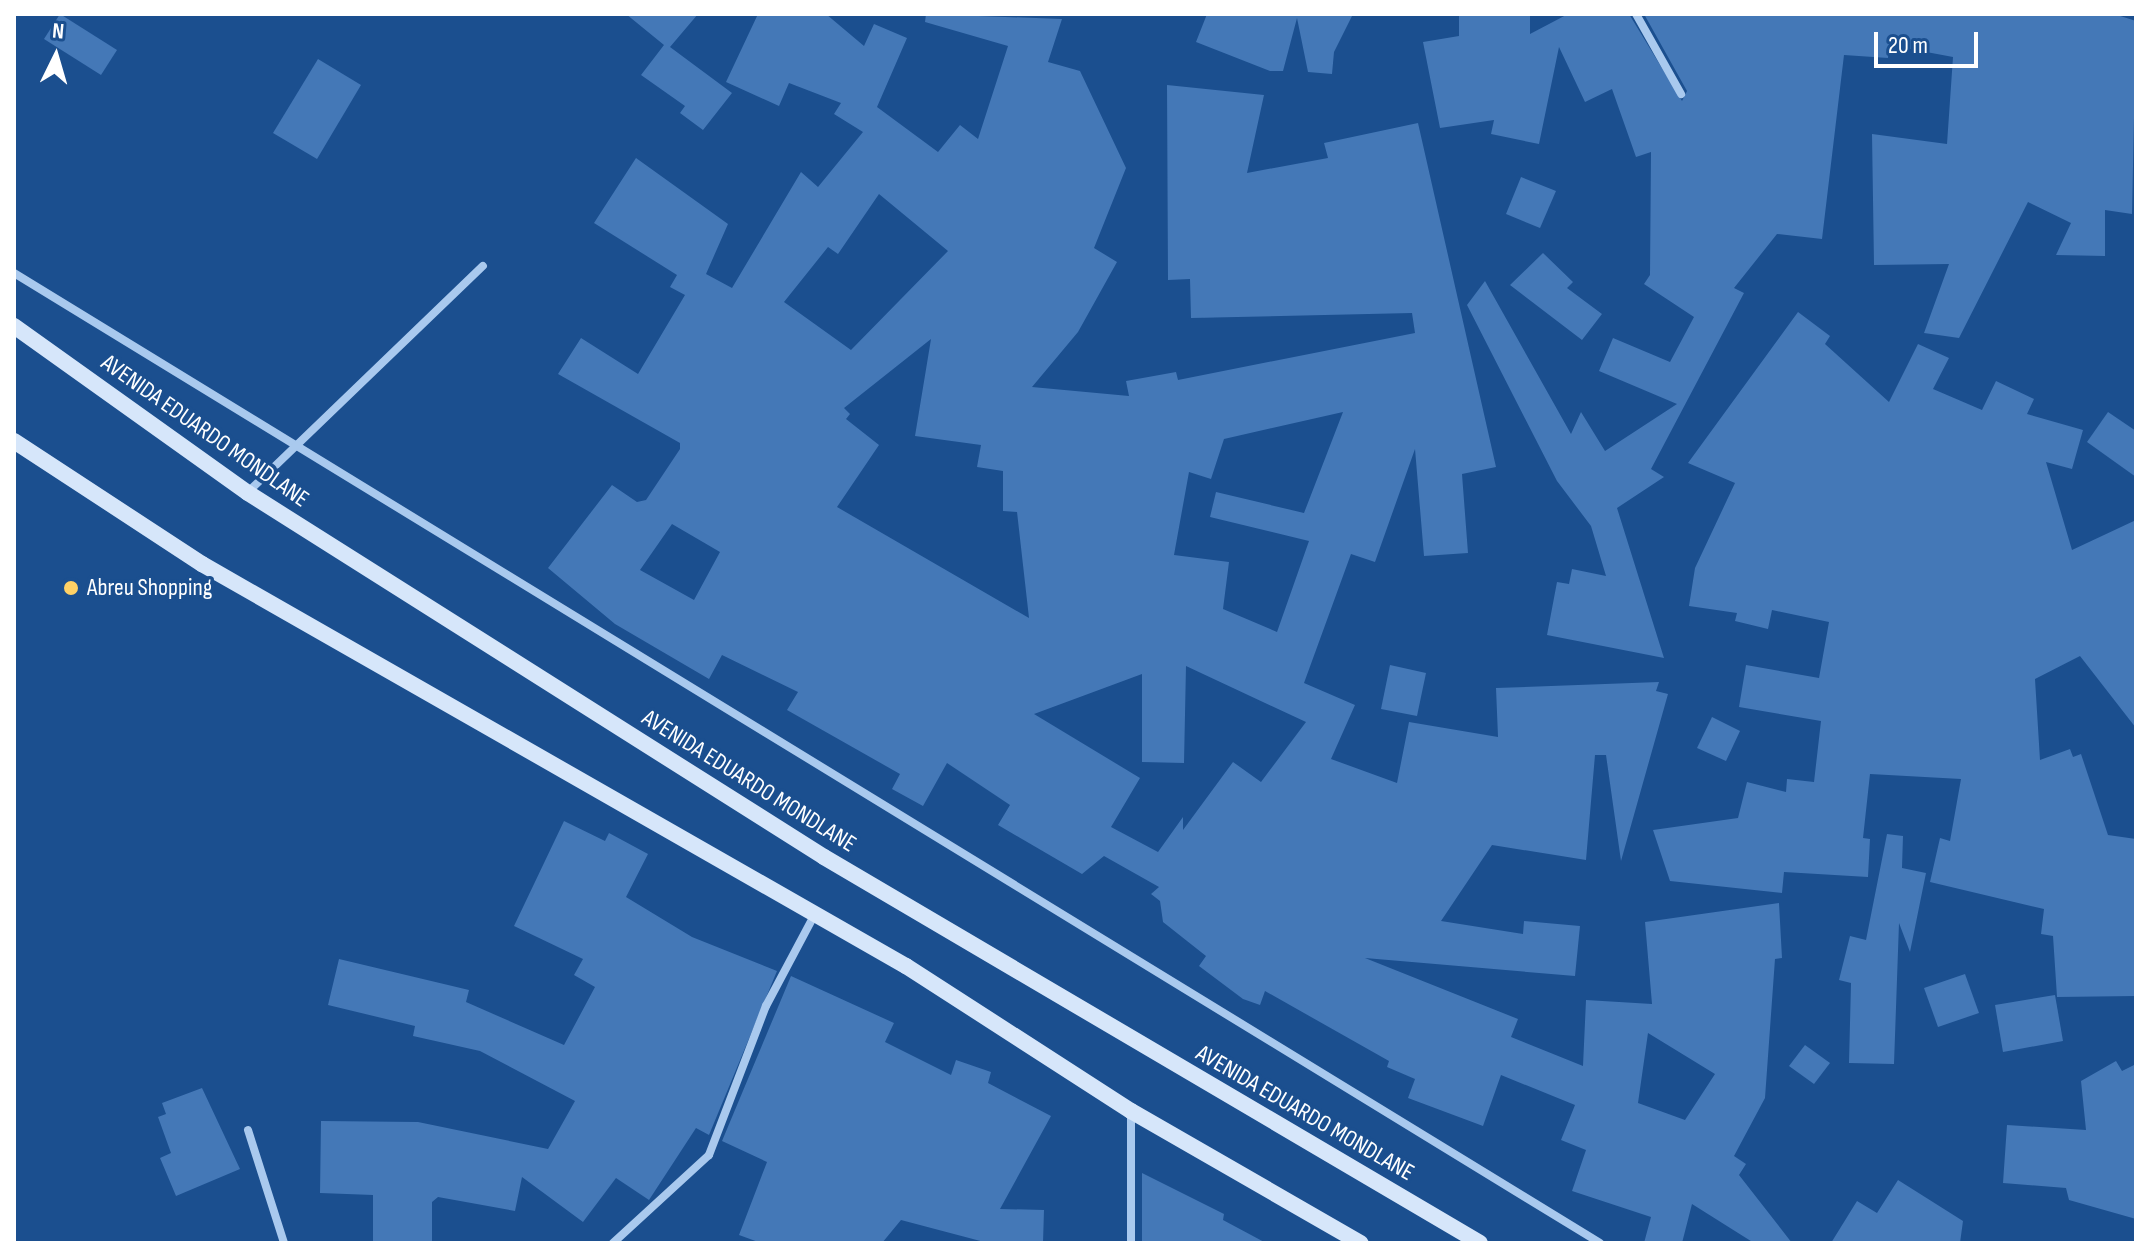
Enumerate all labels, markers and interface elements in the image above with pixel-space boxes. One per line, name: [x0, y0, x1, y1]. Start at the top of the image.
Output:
north arrow: [16, 16, 96, 96]
scale bar: [1878, 16, 1982, 66]
text: N: [51, 18, 65, 46]
text: 20 m: [1888, 31, 1928, 60]
street label: AVENIDA EDUARDO MONDLANE: [96, 348, 314, 514]
place label: Abreu Shopping: [87, 574, 212, 602]
marker: Abreu Shopping: [62, 579, 80, 597]
street label: AVENIDA EDUARDO MONDLANE: [637, 703, 861, 859]
street label: AVENIDA EDUARDO MONDLANE: [1191, 1039, 1419, 1187]

